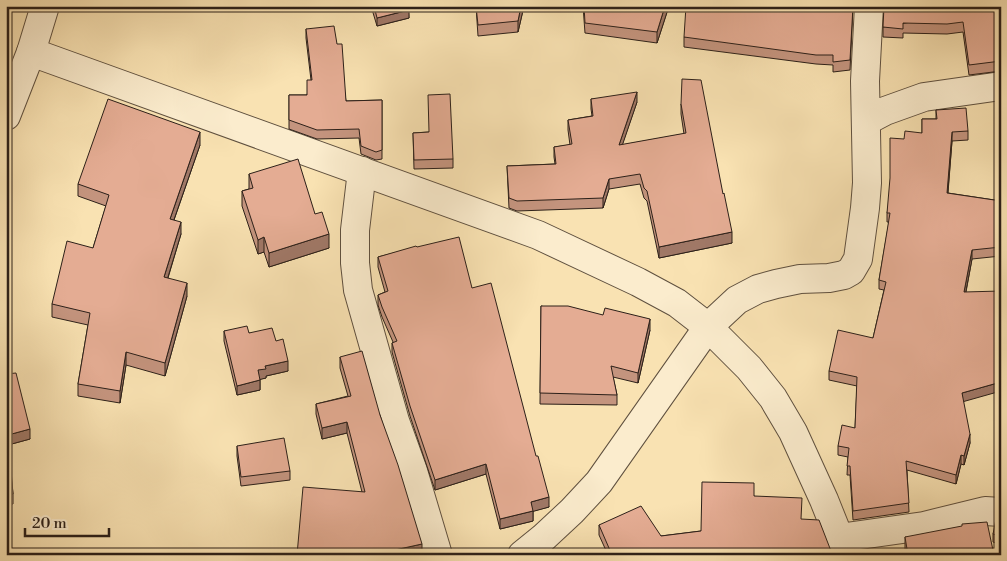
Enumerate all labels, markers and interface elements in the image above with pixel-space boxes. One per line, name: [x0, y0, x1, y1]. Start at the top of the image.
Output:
scale bar: [25, 506, 109, 538]
text: 20 m: [32, 514, 67, 533]

